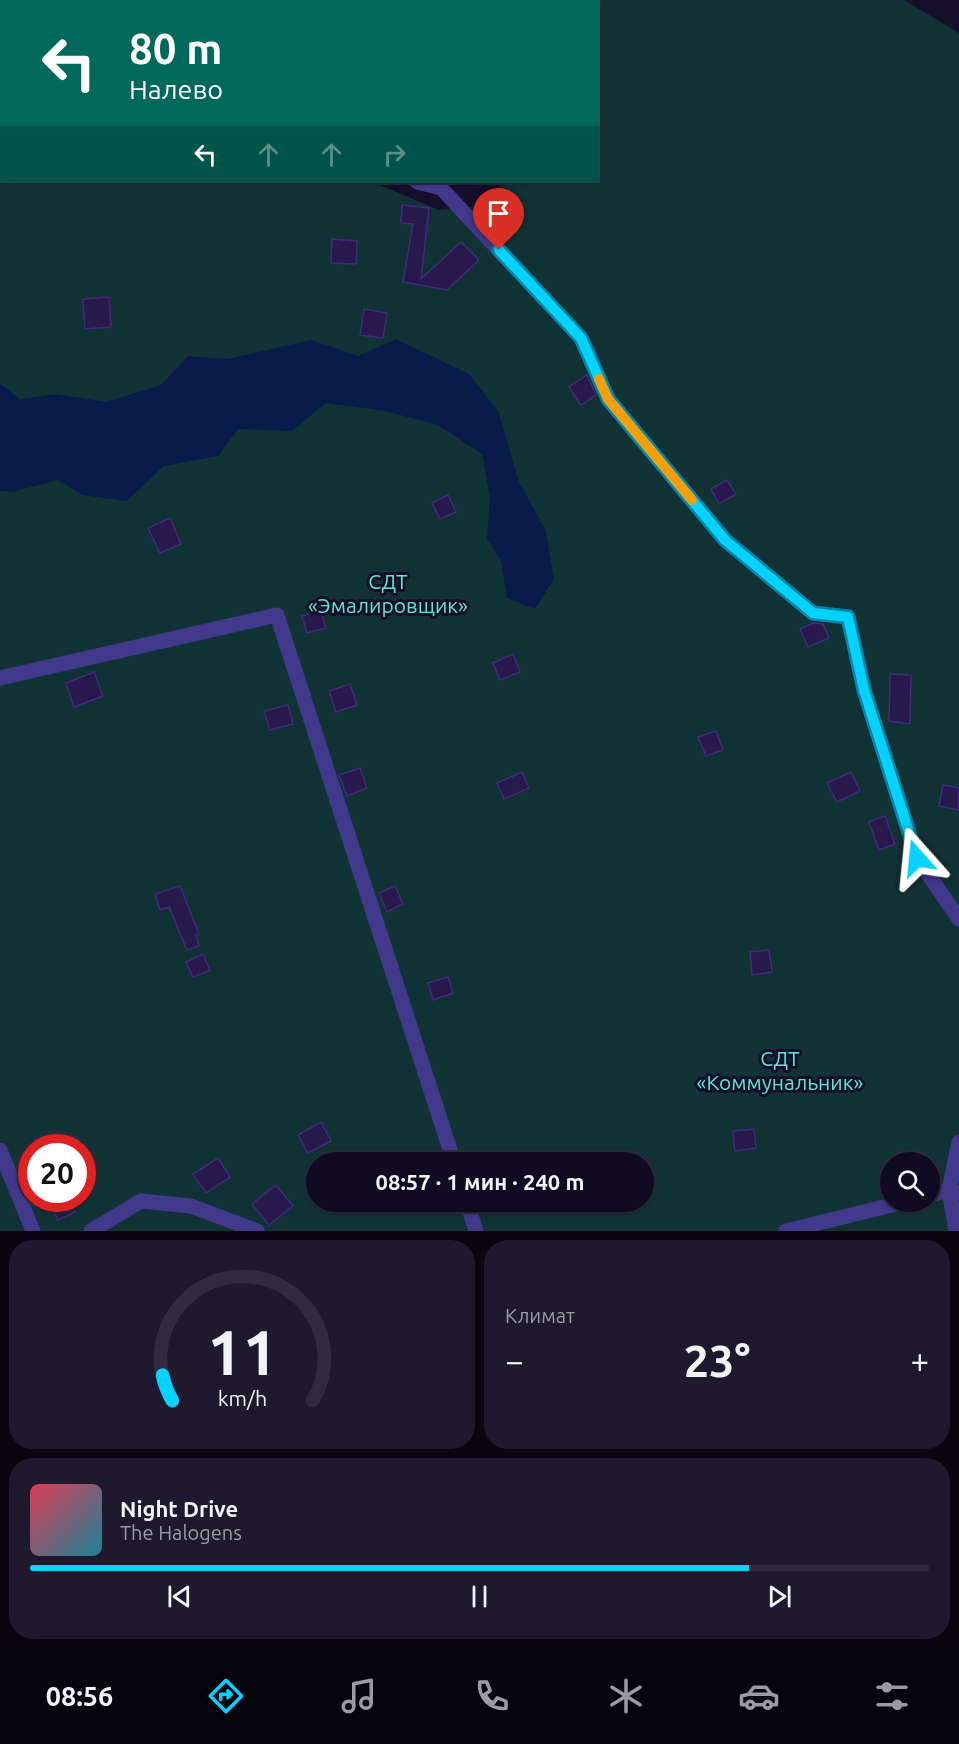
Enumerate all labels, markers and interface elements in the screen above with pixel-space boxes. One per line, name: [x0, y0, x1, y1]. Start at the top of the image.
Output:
icon: left: [30, 24, 108, 102]
text: 80 m: [129, 25, 223, 72]
text: Налево: [129, 74, 223, 104]
icon: left: [189, 138, 222, 171]
icon: ahead: [252, 138, 285, 171]
icon: ahead: [315, 138, 348, 171]
icon: right: [378, 138, 411, 171]
pin: [473, 188, 524, 250]
icon: arrive: [482, 197, 515, 230]
park label: СДТ «Эмалировщик»: [308, 569, 468, 617]
position arrow: [885, 826, 949, 890]
park label: СДТ «Коммунальник»: [697, 1046, 864, 1094]
speed limit sign: 20: [18, 1134, 96, 1212]
map controls: [880, 1152, 940, 1212]
button: search: [880, 1152, 940, 1212]
text: 08:57 · 1 мин · 240 m: [376, 1169, 584, 1194]
text: Климат: [505, 1304, 575, 1327]
text: 11: [207, 1317, 277, 1387]
text: 23°: [684, 1335, 750, 1386]
text: −: [505, 1342, 524, 1379]
text: +: [910, 1342, 929, 1379]
text: km/h: [217, 1387, 267, 1411]
text: Night Drive: [120, 1496, 238, 1521]
text: The Halogens: [120, 1521, 242, 1544]
icon: previous: [163, 1580, 196, 1613]
icon: pause: [463, 1580, 496, 1613]
icon: next: [763, 1580, 796, 1613]
icon: directions: [205, 1675, 247, 1717]
icon: music: [338, 1675, 380, 1717]
icon: phone: [471, 1675, 513, 1717]
icon: climate: [605, 1675, 647, 1717]
icon: car: [738, 1675, 780, 1717]
icon: filters: [871, 1675, 913, 1717]
text: 08:56: [46, 1681, 113, 1711]

